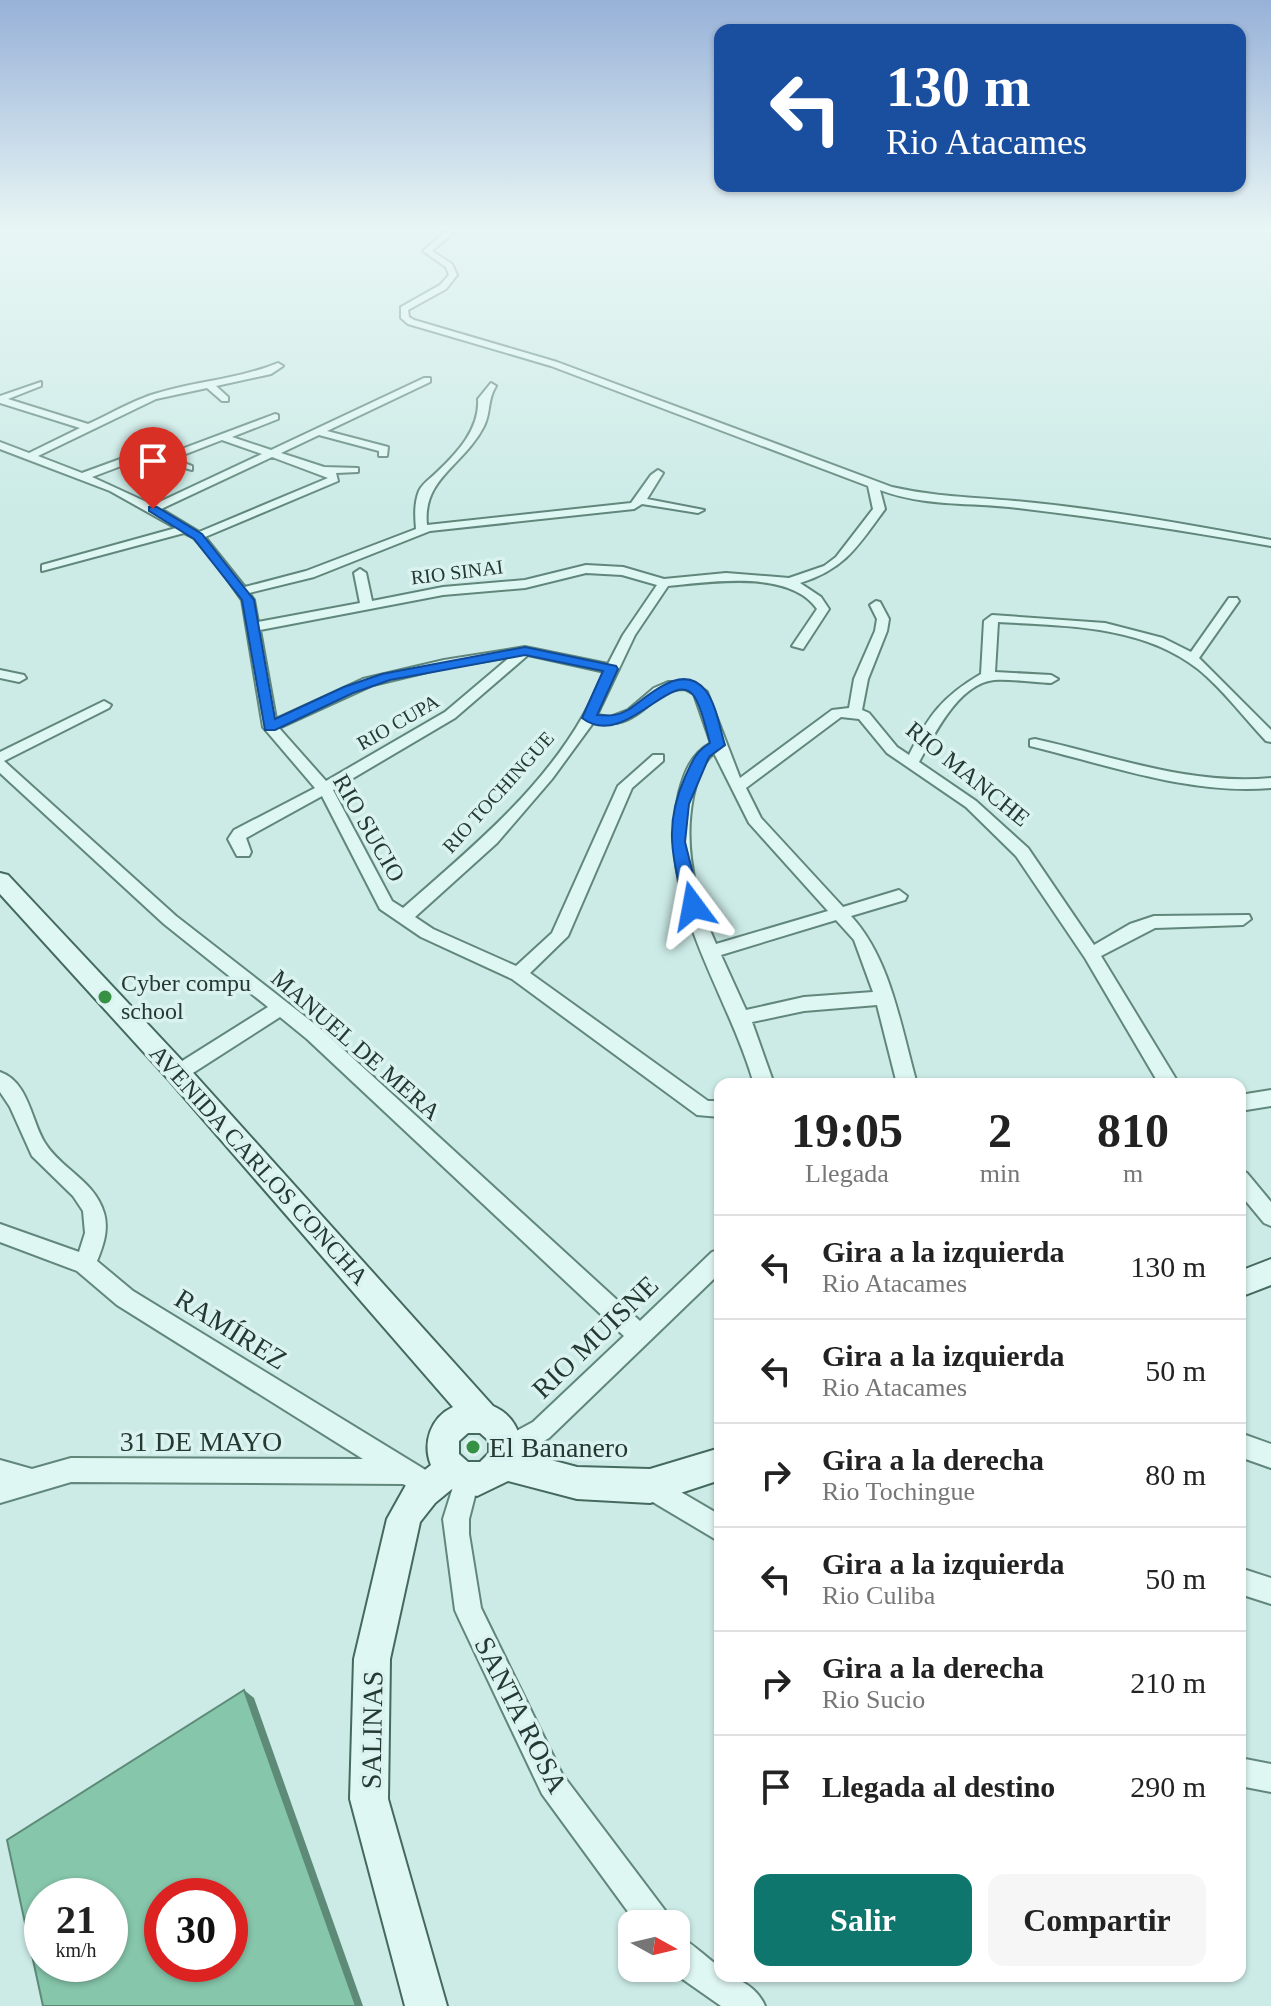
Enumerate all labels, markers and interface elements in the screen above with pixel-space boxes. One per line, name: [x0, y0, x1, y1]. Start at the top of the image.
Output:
icon: left: [754, 56, 858, 160]
text: 130 m: [886, 56, 1031, 118]
text: Rio Atacames: [886, 122, 1087, 162]
pin: [119, 427, 187, 509]
icon: arrive: [131, 439, 175, 483]
street label: RIO SINAI: [410, 555, 504, 589]
street label: RIO CUPA: [353, 689, 443, 754]
street label: RIO MANCHE: [901, 716, 1035, 832]
street label: RIO TOCHINGUE: [438, 727, 558, 857]
street label: RIO SUCIO: [328, 770, 410, 886]
position arrow: [651, 864, 735, 948]
street label: MANUEL DE MERA: [266, 965, 446, 1126]
place label: Cyber compu school: [121, 970, 251, 1024]
marker: Cyber compu school: [96, 988, 114, 1006]
street label: AVENIDA CARLOS CONCHA: [145, 1040, 374, 1290]
text: 19:05: [791, 1104, 903, 1157]
text: 2: [988, 1104, 1012, 1157]
text: 810: [1097, 1104, 1169, 1157]
text: Llegada: [805, 1159, 889, 1188]
text: min: [980, 1159, 1020, 1188]
text: m: [1123, 1159, 1143, 1188]
text: Gira a la izquierda: [822, 1235, 1065, 1268]
icon: left: [754, 1245, 798, 1289]
text: 130 m: [1130, 1250, 1206, 1283]
street label: RIO MUISNE: [526, 1269, 664, 1405]
text: Rio Atacames: [822, 1269, 967, 1298]
street label: RAMÍREZ: [169, 1282, 293, 1376]
text: Gira a la izquierda: [822, 1339, 1065, 1372]
icon: left: [754, 1349, 798, 1393]
text: 50 m: [1145, 1354, 1206, 1387]
text: Rio Atacames: [822, 1373, 967, 1402]
street label: 31 DE MAYO: [120, 1426, 282, 1457]
place label: El Bananero: [489, 1432, 628, 1463]
marker: El Bananero: [464, 1438, 482, 1456]
text: Gira a la derecha: [822, 1443, 1044, 1476]
icon: right: [754, 1453, 798, 1497]
text: 80 m: [1145, 1458, 1206, 1491]
text: Rio Tochingue: [822, 1477, 975, 1506]
text: Gira a la izquierda: [822, 1547, 1065, 1580]
icon: left: [754, 1557, 798, 1601]
text: 50 m: [1145, 1562, 1206, 1595]
text: Rio Culiba: [822, 1581, 935, 1610]
street label: SANTA ROSA: [468, 1632, 574, 1799]
text: Gira a la derecha: [822, 1651, 1044, 1684]
icon: right: [754, 1661, 798, 1705]
text: 210 m: [1130, 1666, 1206, 1699]
street label: SALINAS: [355, 1671, 389, 1789]
text: Rio Sucio: [822, 1685, 925, 1714]
icon: arrive: [754, 1765, 798, 1809]
text: Llegada al destino: [822, 1770, 1055, 1803]
text: 290 m: [1130, 1770, 1206, 1803]
button: Salir: [754, 1874, 972, 1966]
button: Compartir: [988, 1874, 1206, 1966]
speed limit sign: 30: [144, 1878, 248, 1982]
text: 21: [56, 1897, 96, 1942]
north arrow: [618, 1910, 690, 1982]
map controls: [618, 1910, 690, 1982]
text: km/h: [55, 1939, 97, 1961]

